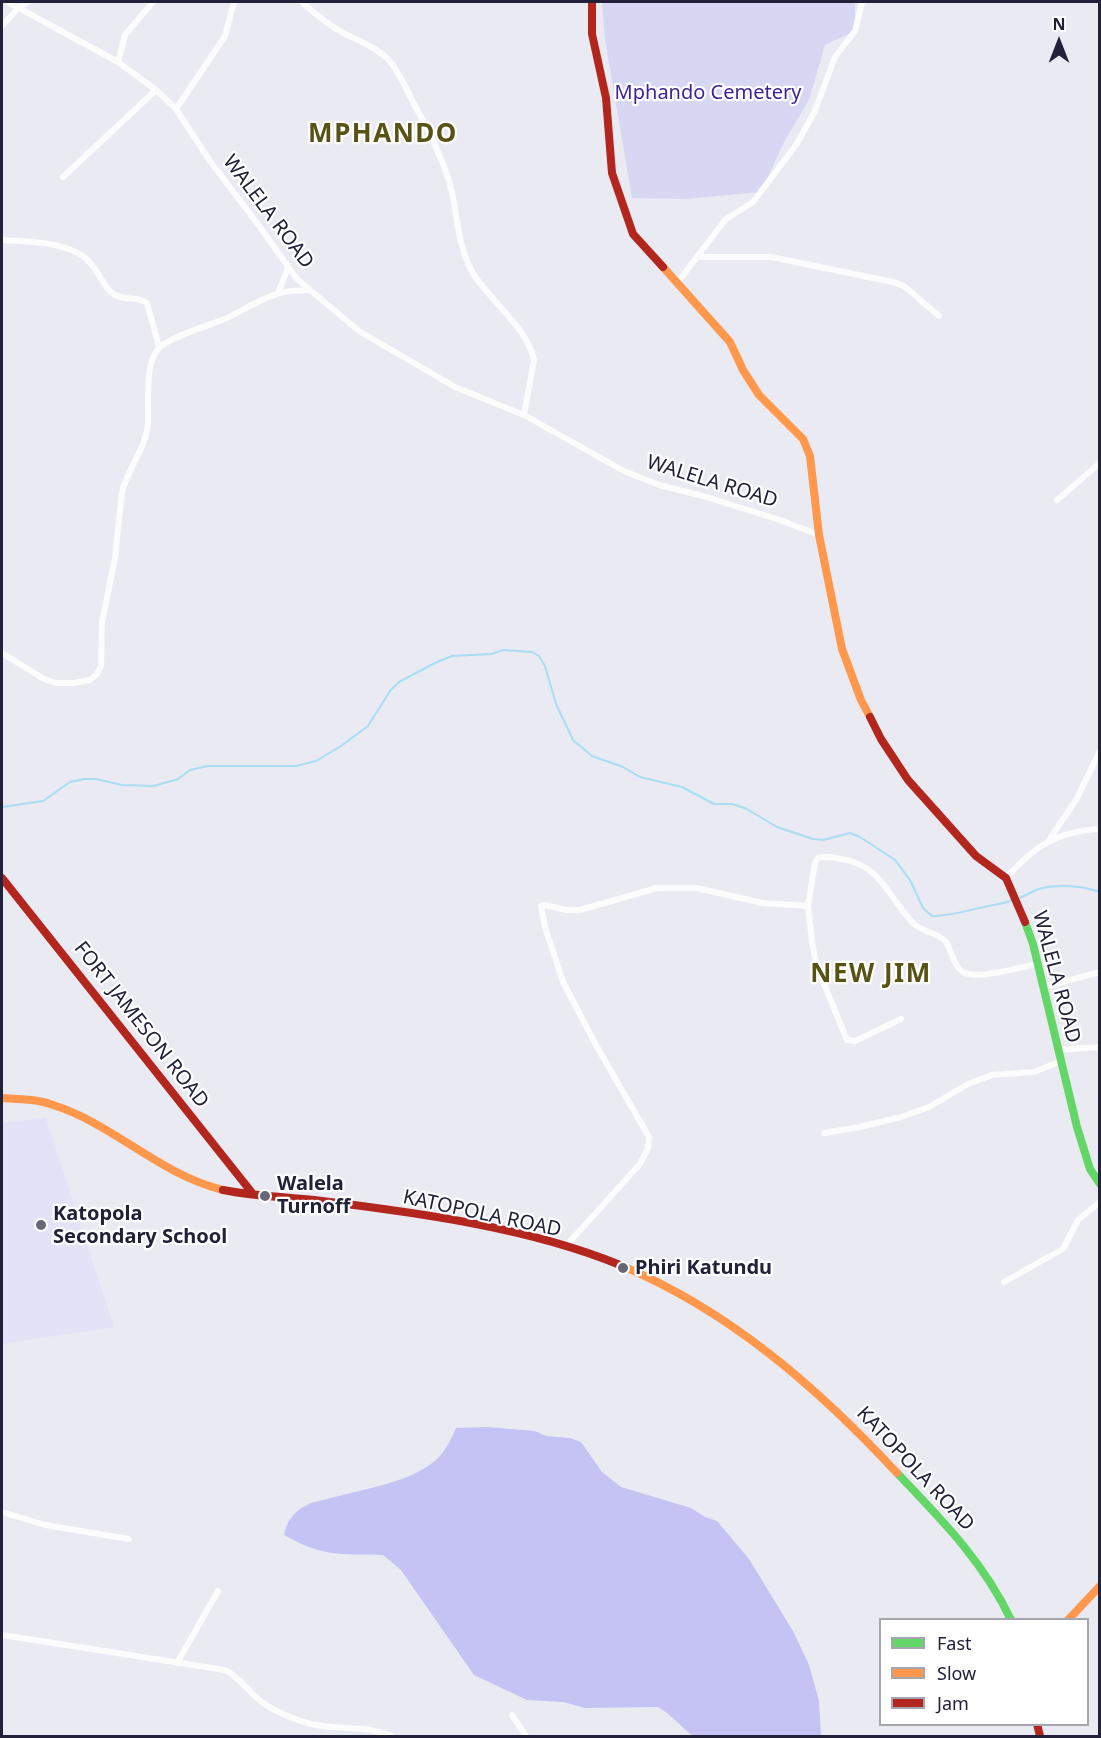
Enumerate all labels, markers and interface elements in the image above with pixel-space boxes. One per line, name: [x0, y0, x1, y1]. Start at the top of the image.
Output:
north arrow: [1029, 12, 1089, 72]
text: N: [1052, 13, 1066, 35]
park label: Mphando Cemetery: [615, 81, 801, 105]
district label: MPHANDO: [308, 119, 458, 151]
street label: WALELA ROAD: [218, 151, 318, 273]
street label: WALELA ROAD: [644, 451, 780, 513]
street label: WALELA ROAD: [1027, 908, 1085, 1046]
street label: FORT JAMESON ROAD: [69, 937, 213, 1113]
district label: NEW JIM: [810, 959, 932, 991]
place label: Walela Turnoff: [277, 1172, 350, 1219]
street label: KATOPOLA ROAD: [401, 1185, 563, 1243]
marker: Walela Turnoff: [258, 1189, 272, 1203]
place label: Katopola Secondary School: [53, 1202, 227, 1249]
marker: Katopola Secondary School: [34, 1218, 48, 1232]
place label: Phiri Katundu: [635, 1256, 772, 1280]
marker: Phiri Katundu: [616, 1261, 630, 1275]
street label: KATOPOLA ROAD: [851, 1402, 979, 1536]
legend: [879, 1618, 1089, 1726]
text: Fast: [937, 1631, 972, 1655]
text: Slow: [937, 1661, 976, 1685]
text: Jam: [937, 1691, 969, 1715]

